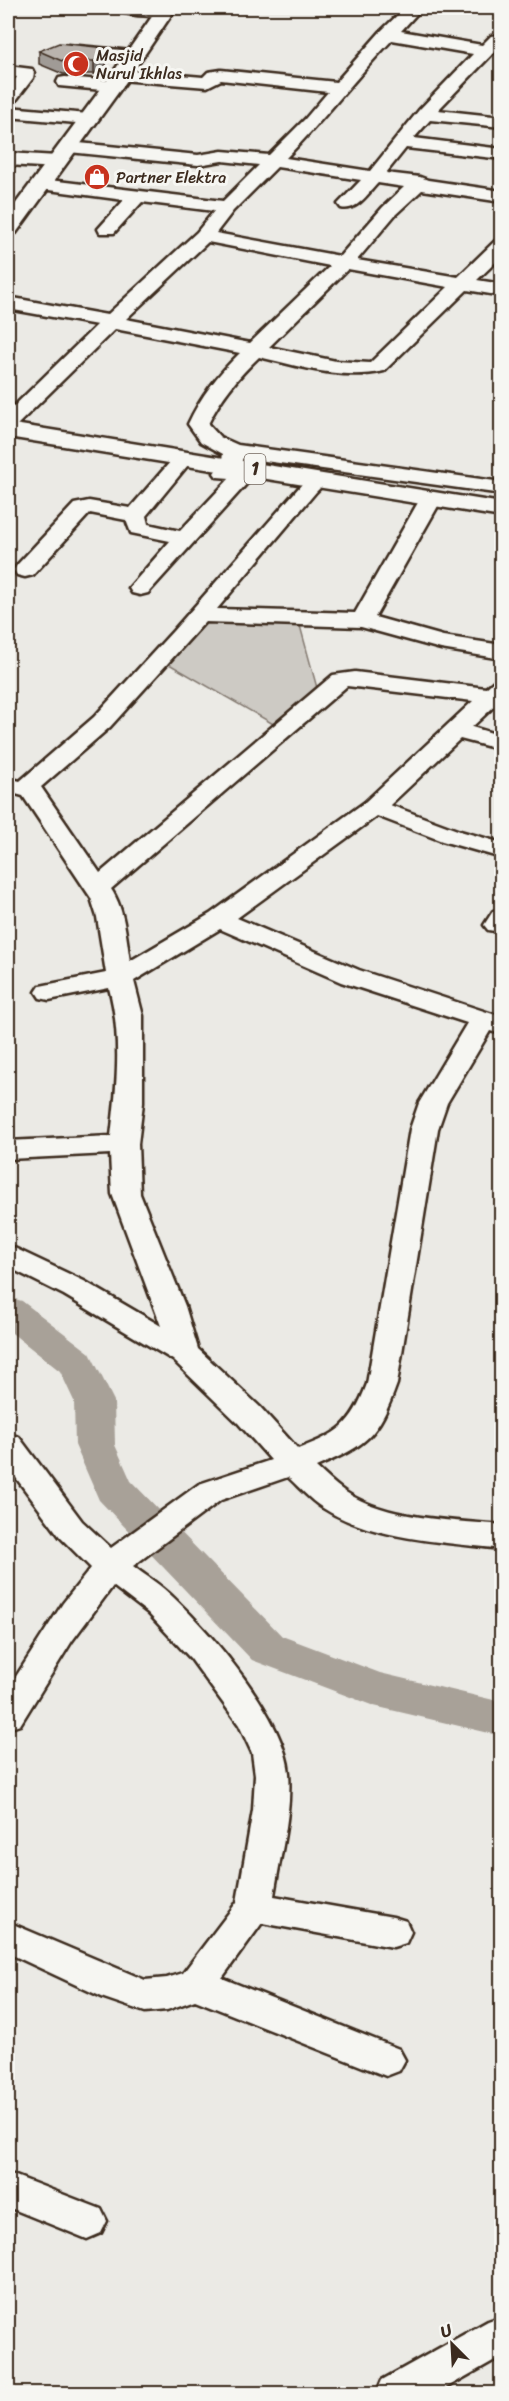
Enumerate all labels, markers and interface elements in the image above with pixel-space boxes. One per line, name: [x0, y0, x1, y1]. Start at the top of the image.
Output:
place label: Masjid Nurul Ikhlas: [96, 41, 182, 88]
mosque icon: Masjid Nurul Ikhlas: [61, 49, 91, 79]
shop icon: Partner Elektra: [82, 162, 112, 192]
place label: Partner Elektra: [116, 163, 226, 192]
road number: 1: [244, 454, 266, 484]
north arrow: [422, 2314, 482, 2374]
text: U: [435, 2315, 458, 2346]

